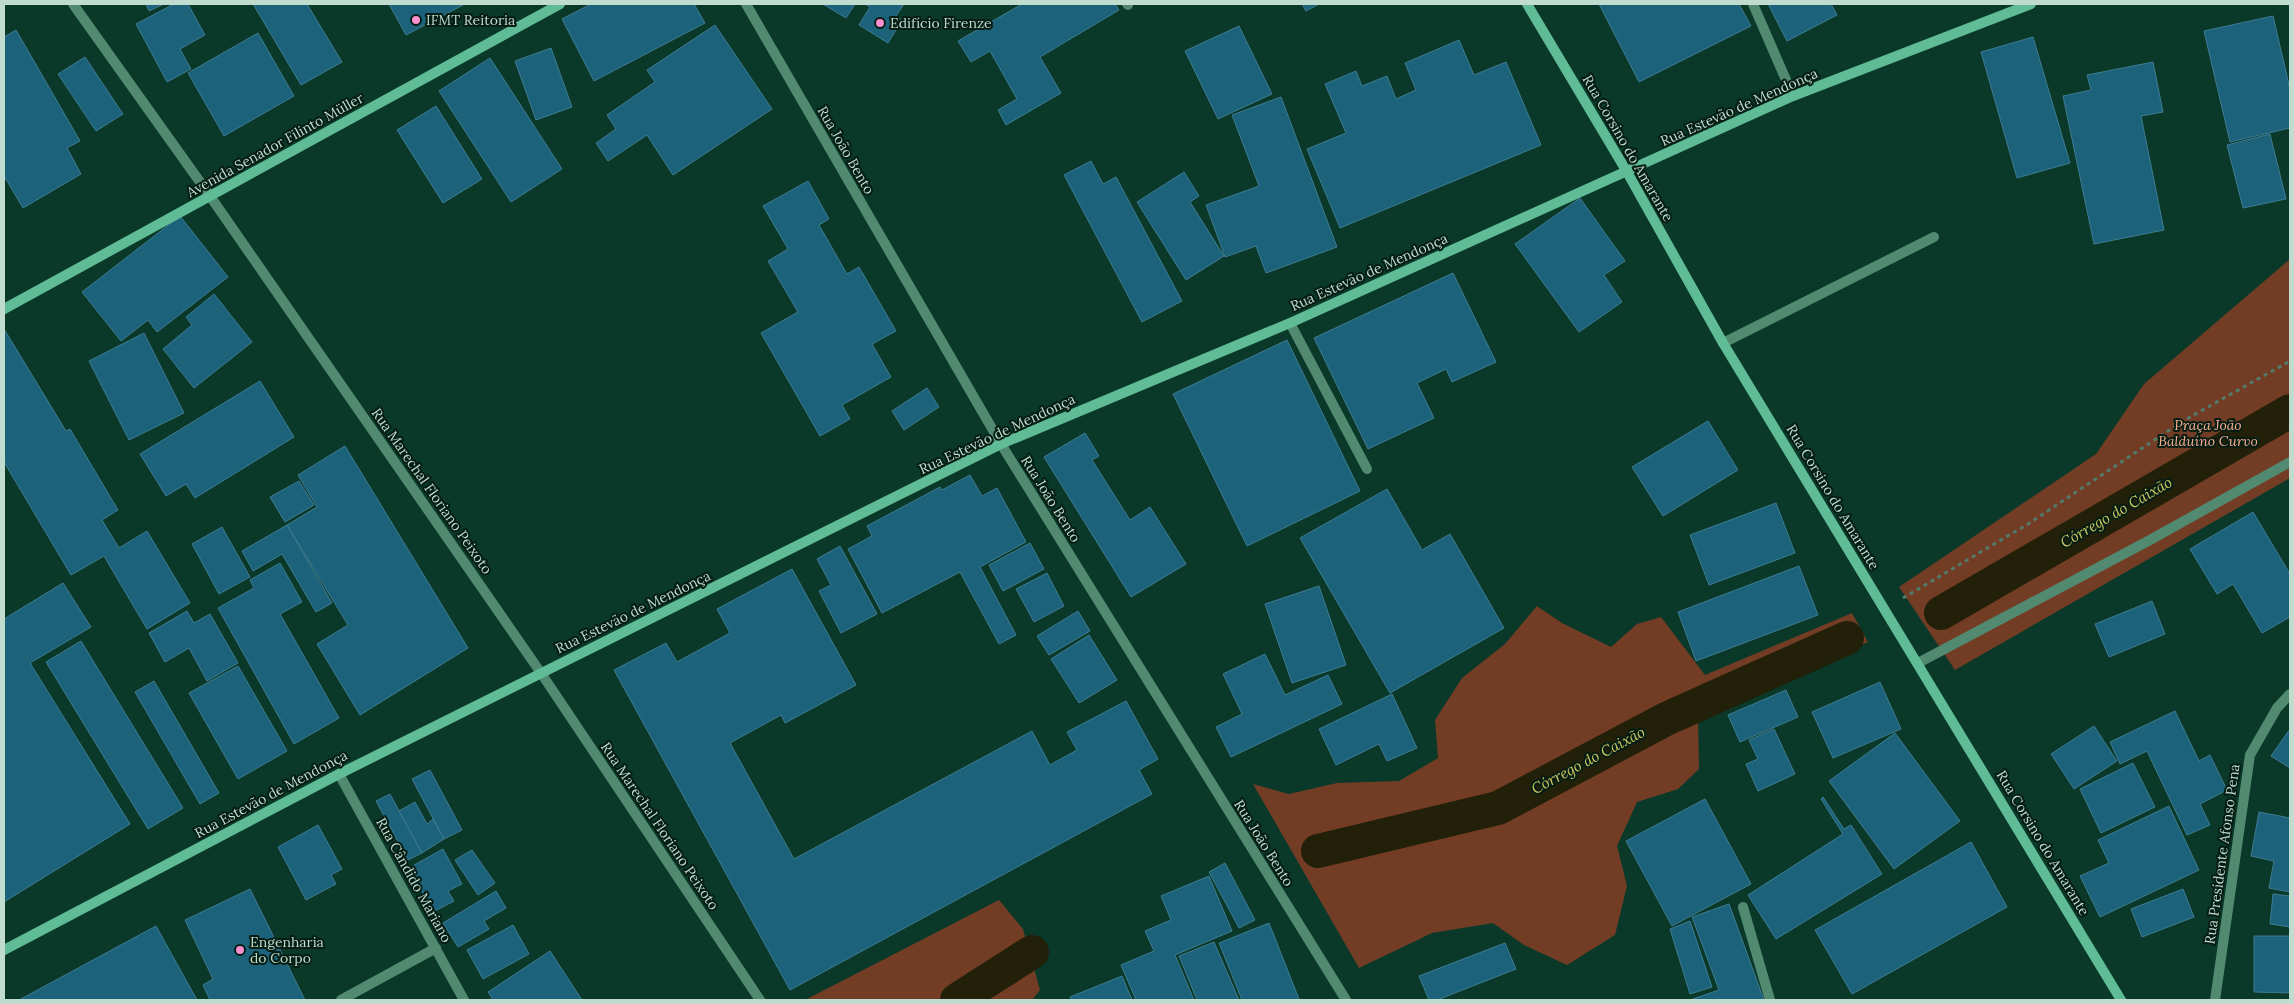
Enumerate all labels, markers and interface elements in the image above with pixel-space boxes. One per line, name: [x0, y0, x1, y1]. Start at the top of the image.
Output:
place label: IFMT Reitoria: [426, 11, 515, 29]
marker: IFMT Reitoria: [410, 14, 422, 26]
place label: Edifício Firenze: [890, 14, 992, 32]
marker: Edifício Firenze: [874, 17, 886, 29]
street label: Rua Estevão de Mendonça: [1658, 64, 1820, 150]
street label: Rua Corsino do Amarante: [1579, 72, 1678, 225]
street label: Avenida Senador Filinto Müller: [182, 89, 367, 202]
street label: Rua João Bento: [814, 103, 878, 197]
street label: Rua Estevão de Mendonça: [1288, 229, 1450, 315]
street label: Rua Estevão de Mendonça: [916, 390, 1078, 478]
street label: Rua Marechal Floriano Peixoto: [368, 405, 496, 577]
park label: Praça João Balduíno Curvo: [2158, 416, 2258, 450]
street label: Rua Corsino do Amarante: [1782, 421, 1884, 573]
street label: Rua João Bento: [1017, 452, 1085, 546]
water label: Córrego do Caixão: [2057, 472, 2175, 552]
street label: Rua Estevão de Mendonça: [552, 567, 714, 657]
water label: Córrego do Caixão: [1528, 722, 1648, 798]
street label: Rua Marechal Floriano Peixoto: [597, 739, 723, 913]
street label: Rua Estevão de Mendonça: [192, 746, 350, 842]
street label: Rua Presidente Afonso Pena: [2200, 763, 2244, 945]
street label: Rua Corsino do Amarante: [1992, 767, 2094, 919]
street label: Rua João Bento: [1230, 796, 1298, 890]
street label: Rua Cândido Mariano: [372, 814, 456, 946]
place label: Engenharia do Corpo: [250, 933, 324, 967]
marker: Engenharia do Corpo: [234, 944, 246, 956]

